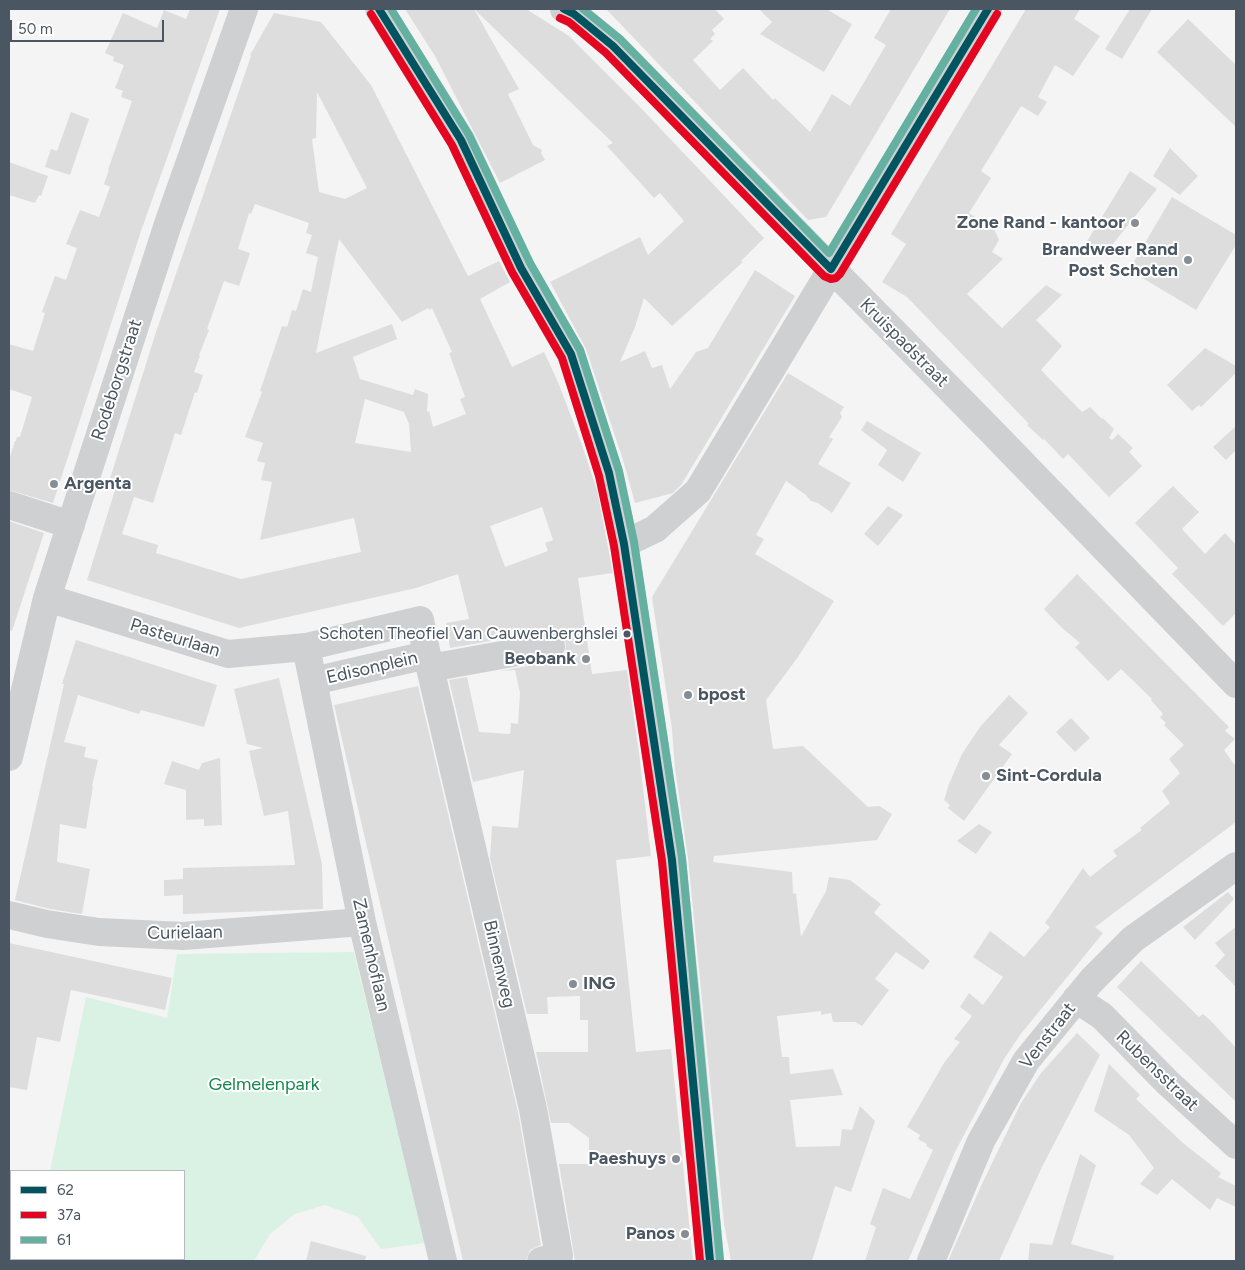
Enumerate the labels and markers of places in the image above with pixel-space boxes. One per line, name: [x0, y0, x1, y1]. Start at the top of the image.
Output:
place label: Zone Rand - kantoor: [957, 212, 1125, 234]
marker: Zone Rand - kantoor: [1129, 217, 1141, 229]
place label: Brandweer Rand Post Schoten: [1042, 239, 1178, 282]
marker: Brandweer Rand Post Schoten: [1182, 254, 1194, 266]
place label: Argenta: [64, 473, 131, 495]
marker: Argenta: [48, 478, 60, 490]
place label: Schoten Theofiel Van Cauwenberghslei: [319, 624, 618, 644]
marker: Schoten Theofiel Van Cauwenberghslei: [622, 629, 632, 639]
place label: Beobank: [504, 648, 576, 670]
marker: Beobank: [580, 653, 592, 665]
place label: bpost: [698, 684, 746, 706]
marker: bpost: [682, 689, 694, 701]
place label: Sint-Cordula: [996, 765, 1102, 787]
marker: Sint-Cordula: [980, 770, 992, 782]
place label: ING: [583, 973, 615, 995]
marker: ING: [567, 978, 579, 990]
place label: Paeshuys: [588, 1148, 666, 1170]
marker: Paeshuys: [670, 1153, 682, 1165]
place label: Panos: [626, 1223, 675, 1245]
marker: Panos: [679, 1228, 691, 1240]

